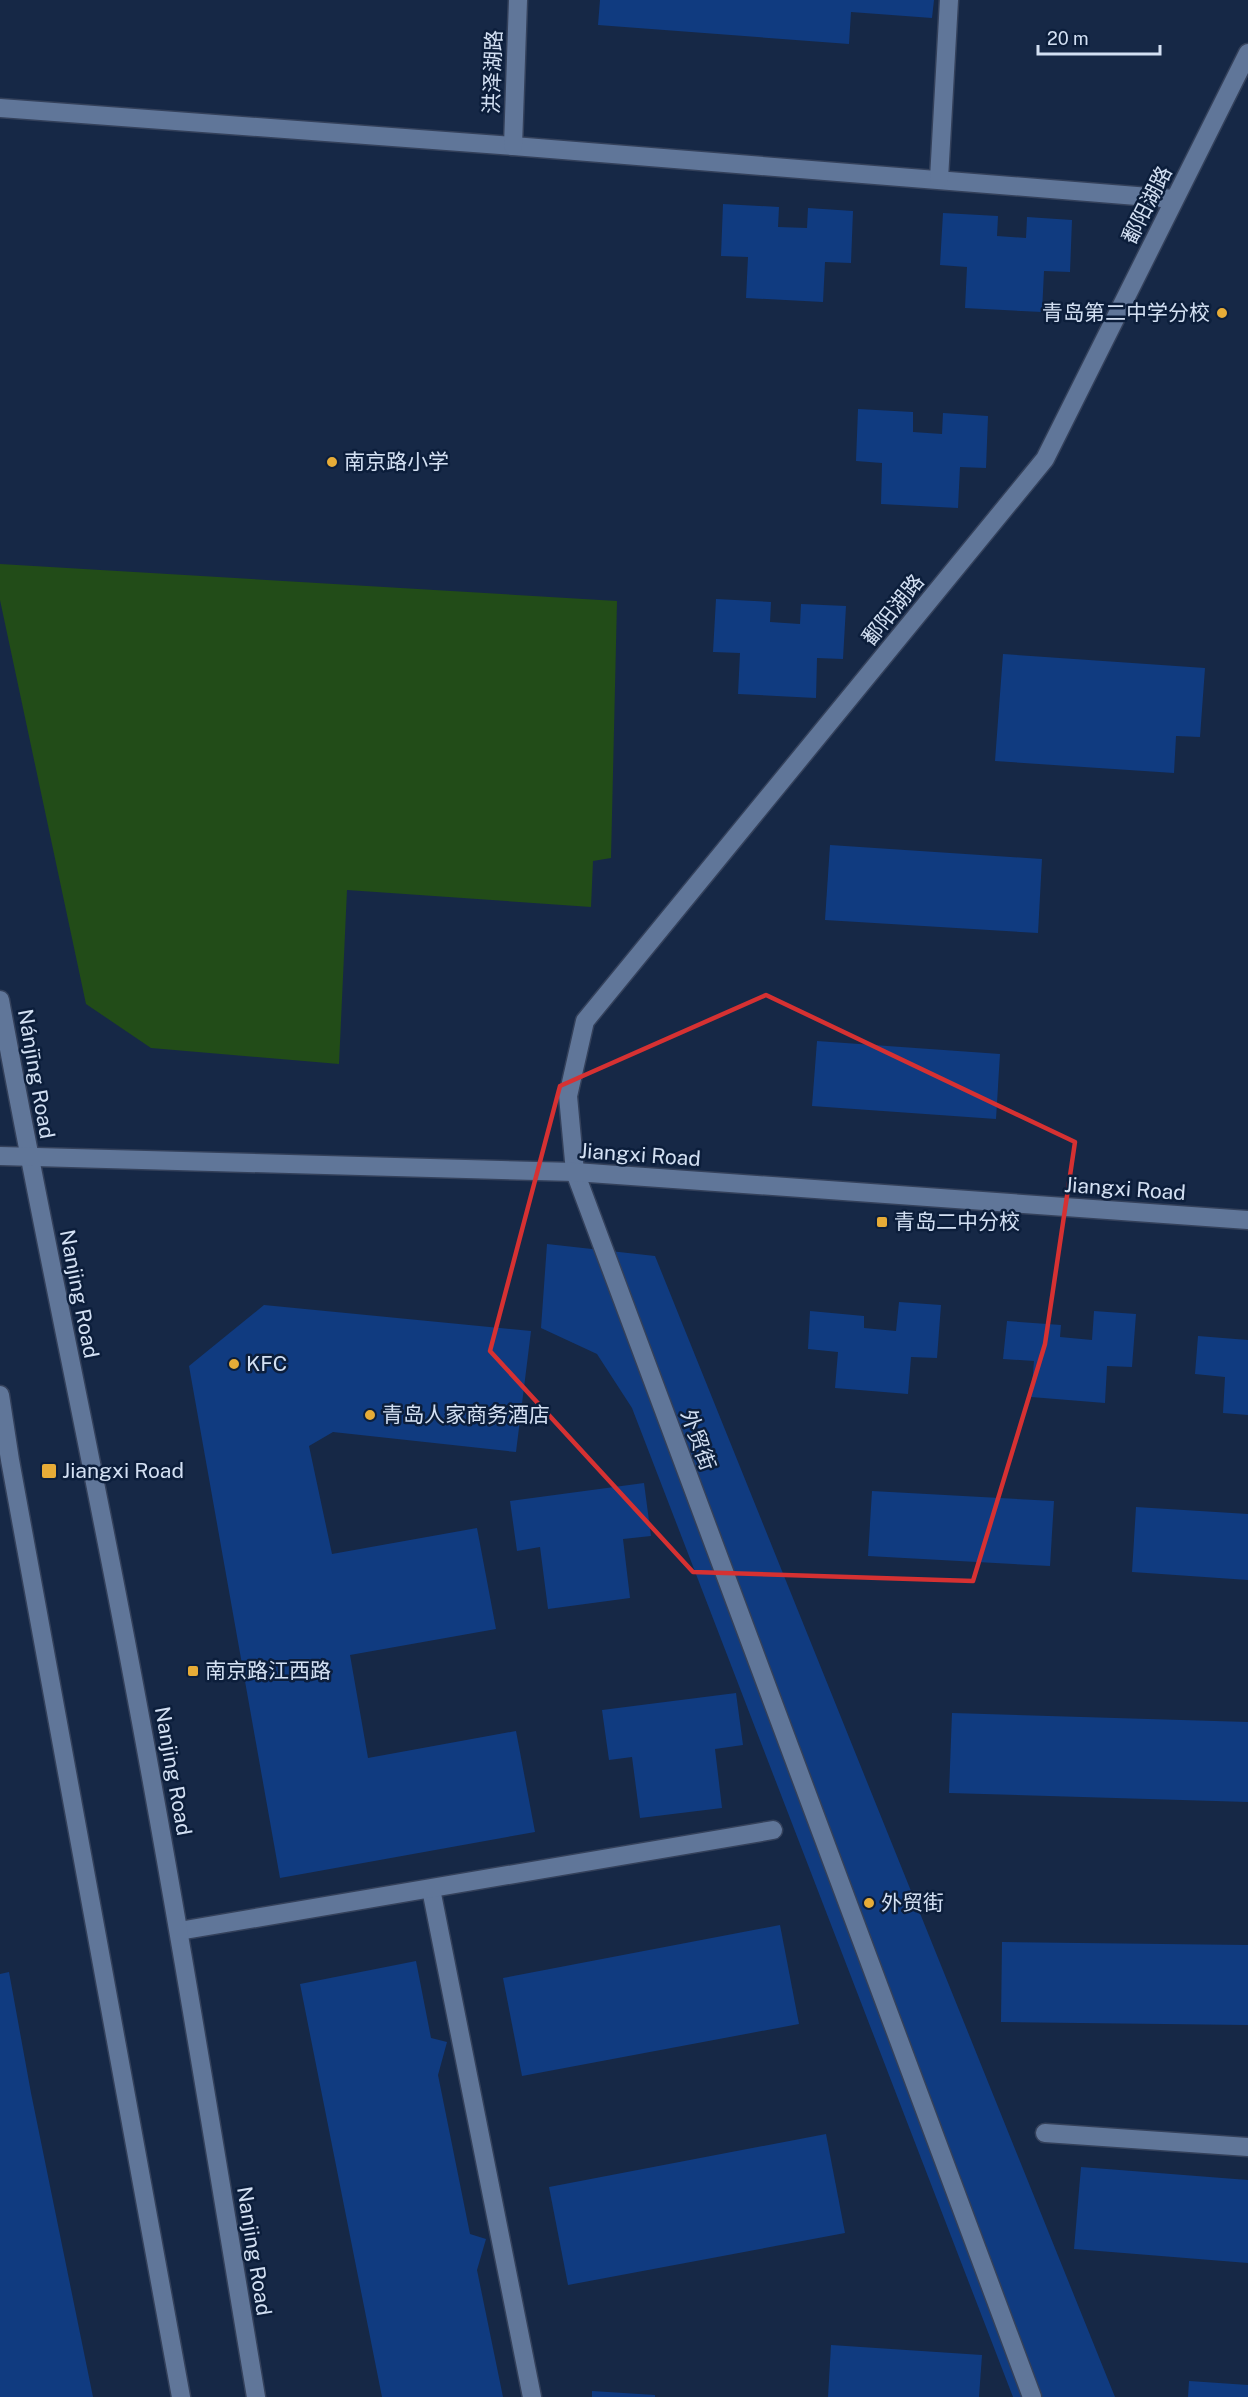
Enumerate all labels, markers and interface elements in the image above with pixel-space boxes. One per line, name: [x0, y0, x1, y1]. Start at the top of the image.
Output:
scale bar: [1038, 18, 1160, 56]
text: 20 m: [1047, 28, 1089, 49]
street label: 洪泽湖路: [479, 30, 506, 114]
street label: 鄱阳湖路: [1116, 162, 1177, 248]
place label: 青岛第二中学分校: [1042, 300, 1210, 325]
marker: 青岛第二中学分校: [1215, 306, 1229, 320]
place label: 南京路小学: [344, 449, 449, 474]
marker: 南京路小学: [325, 455, 339, 469]
street label: 鄱阳湖路: [856, 569, 929, 650]
street label: Nánjīng Road: [13, 1007, 60, 1141]
street label: Jiangxi Road: [578, 1138, 702, 1171]
street label: Jiangxi Road: [1063, 1172, 1187, 1205]
place label: 青岛二中分校: [894, 1209, 1020, 1234]
marker: 青岛二中分校: [875, 1215, 889, 1229]
street label: Nanjing Road: [55, 1227, 104, 1360]
place label: KFC: [246, 1351, 287, 1376]
marker: KFC: [227, 1357, 241, 1371]
place label: 青岛人家商务酒店: [382, 1402, 550, 1427]
street label: 外贸街: [676, 1406, 721, 1474]
marker: 青岛人家商务酒店: [363, 1408, 377, 1422]
place label: Jiangxi Road: [62, 1458, 184, 1483]
marker: Jiangxi Road: [40, 1462, 58, 1480]
place label: 南京路江西路: [205, 1658, 331, 1683]
marker: 南京路江西路: [186, 1664, 200, 1678]
street label: Nanjing Road: [150, 1704, 197, 1837]
place label: 外贸街: [881, 1890, 944, 1915]
marker: 外贸街: [862, 1896, 876, 1910]
street label: Nanjing Road: [232, 2185, 277, 2317]

